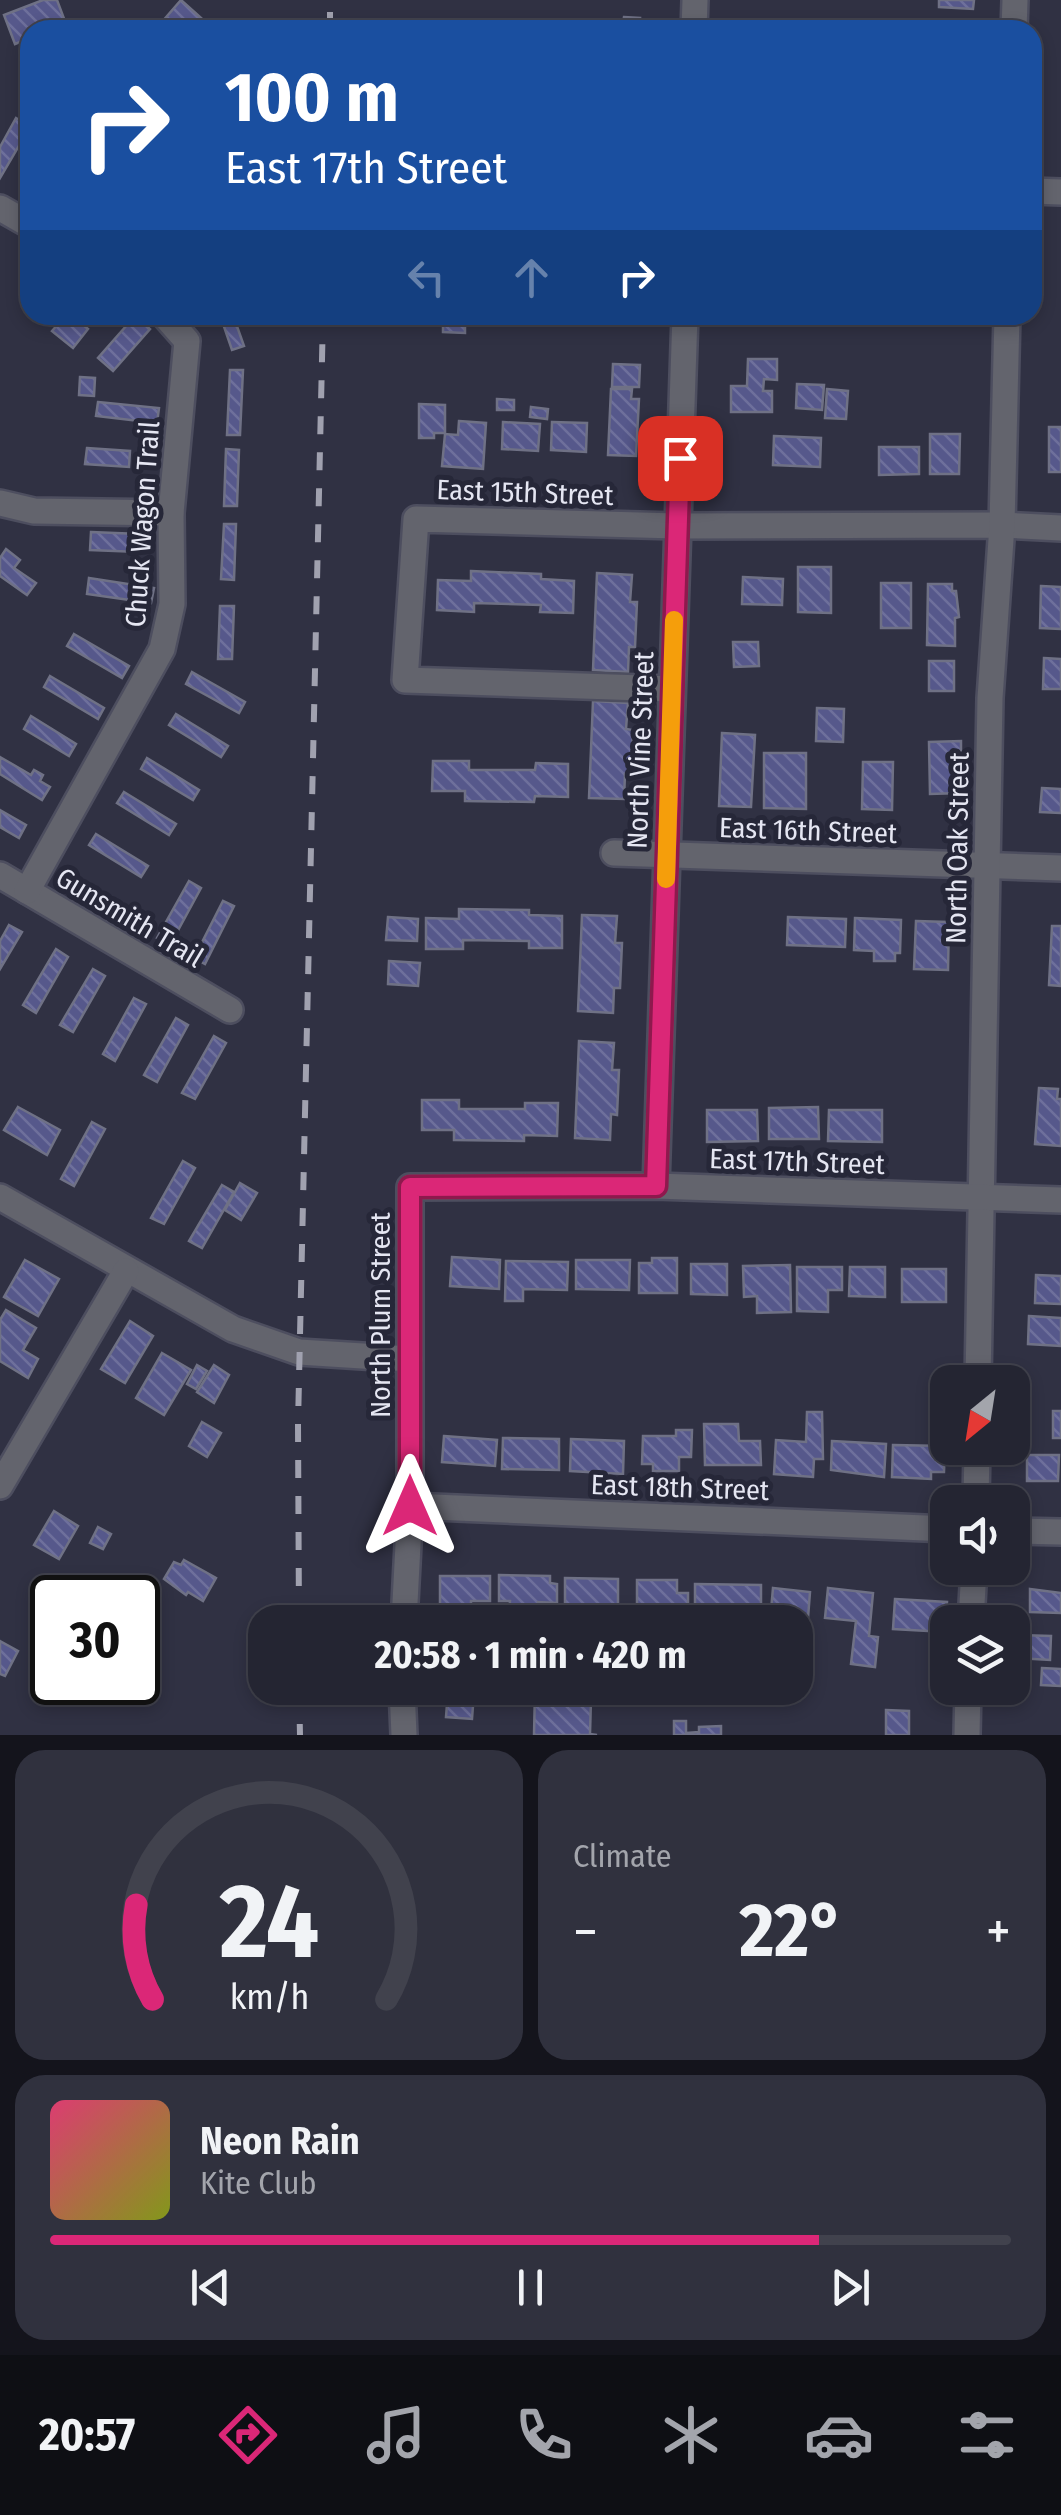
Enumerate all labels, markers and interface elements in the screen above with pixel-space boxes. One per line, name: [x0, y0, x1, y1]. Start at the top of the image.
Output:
text: 100 m: [225, 56, 399, 140]
icon: right: [60, 60, 190, 190]
text: East 17th Street: [225, 141, 507, 195]
icon: left: [399, 250, 454, 305]
icon: ahead: [504, 250, 559, 305]
icon: right: [609, 250, 664, 305]
pin: [638, 416, 723, 501]
street label: Chuck Wagon Trail: [119, 420, 166, 628]
icon: arrive: [653, 431, 708, 486]
street label: East 15th Street: [436, 473, 615, 512]
street label: North Vine Street: [621, 650, 660, 849]
street label: North Oak Street: [939, 751, 976, 944]
street label: East 16th Street: [718, 811, 898, 850]
street label: Gunsmith Trail: [50, 861, 209, 974]
street label: East 17th Street: [709, 1142, 886, 1181]
street label: North Plum Street: [364, 1211, 397, 1418]
north arrow: [930, 1365, 1030, 1465]
map controls: [930, 1365, 1030, 1705]
position arrow: [358, 1454, 462, 1558]
street label: East 18th Street: [590, 1468, 770, 1507]
button: sound: [930, 1485, 1030, 1585]
speed limit sign: 30: [30, 1575, 160, 1705]
button: layers: [930, 1605, 1030, 1705]
text: 20:58 · 1 min · 420 m: [374, 1632, 687, 1678]
text: Climate: [573, 1837, 672, 1875]
text: 24: [218, 1860, 319, 1985]
text: 22°: [740, 1886, 844, 1976]
text: −: [573, 1899, 598, 1965]
text: +: [986, 1899, 1011, 1965]
text: km/h: [229, 1976, 309, 2018]
text: Neon Rain: [200, 2118, 360, 2164]
text: Kite Club: [200, 2164, 316, 2202]
icon: previous: [183, 2260, 238, 2315]
icon: pause: [503, 2260, 558, 2315]
icon: next: [823, 2260, 878, 2315]
icon: directions: [213, 2400, 283, 2470]
icon: music: [361, 2400, 431, 2470]
icon: phone: [509, 2400, 579, 2470]
icon: climate: [656, 2400, 726, 2470]
icon: car: [804, 2400, 874, 2470]
icon: filters: [952, 2400, 1022, 2470]
text: 20:57: [39, 2408, 135, 2462]

